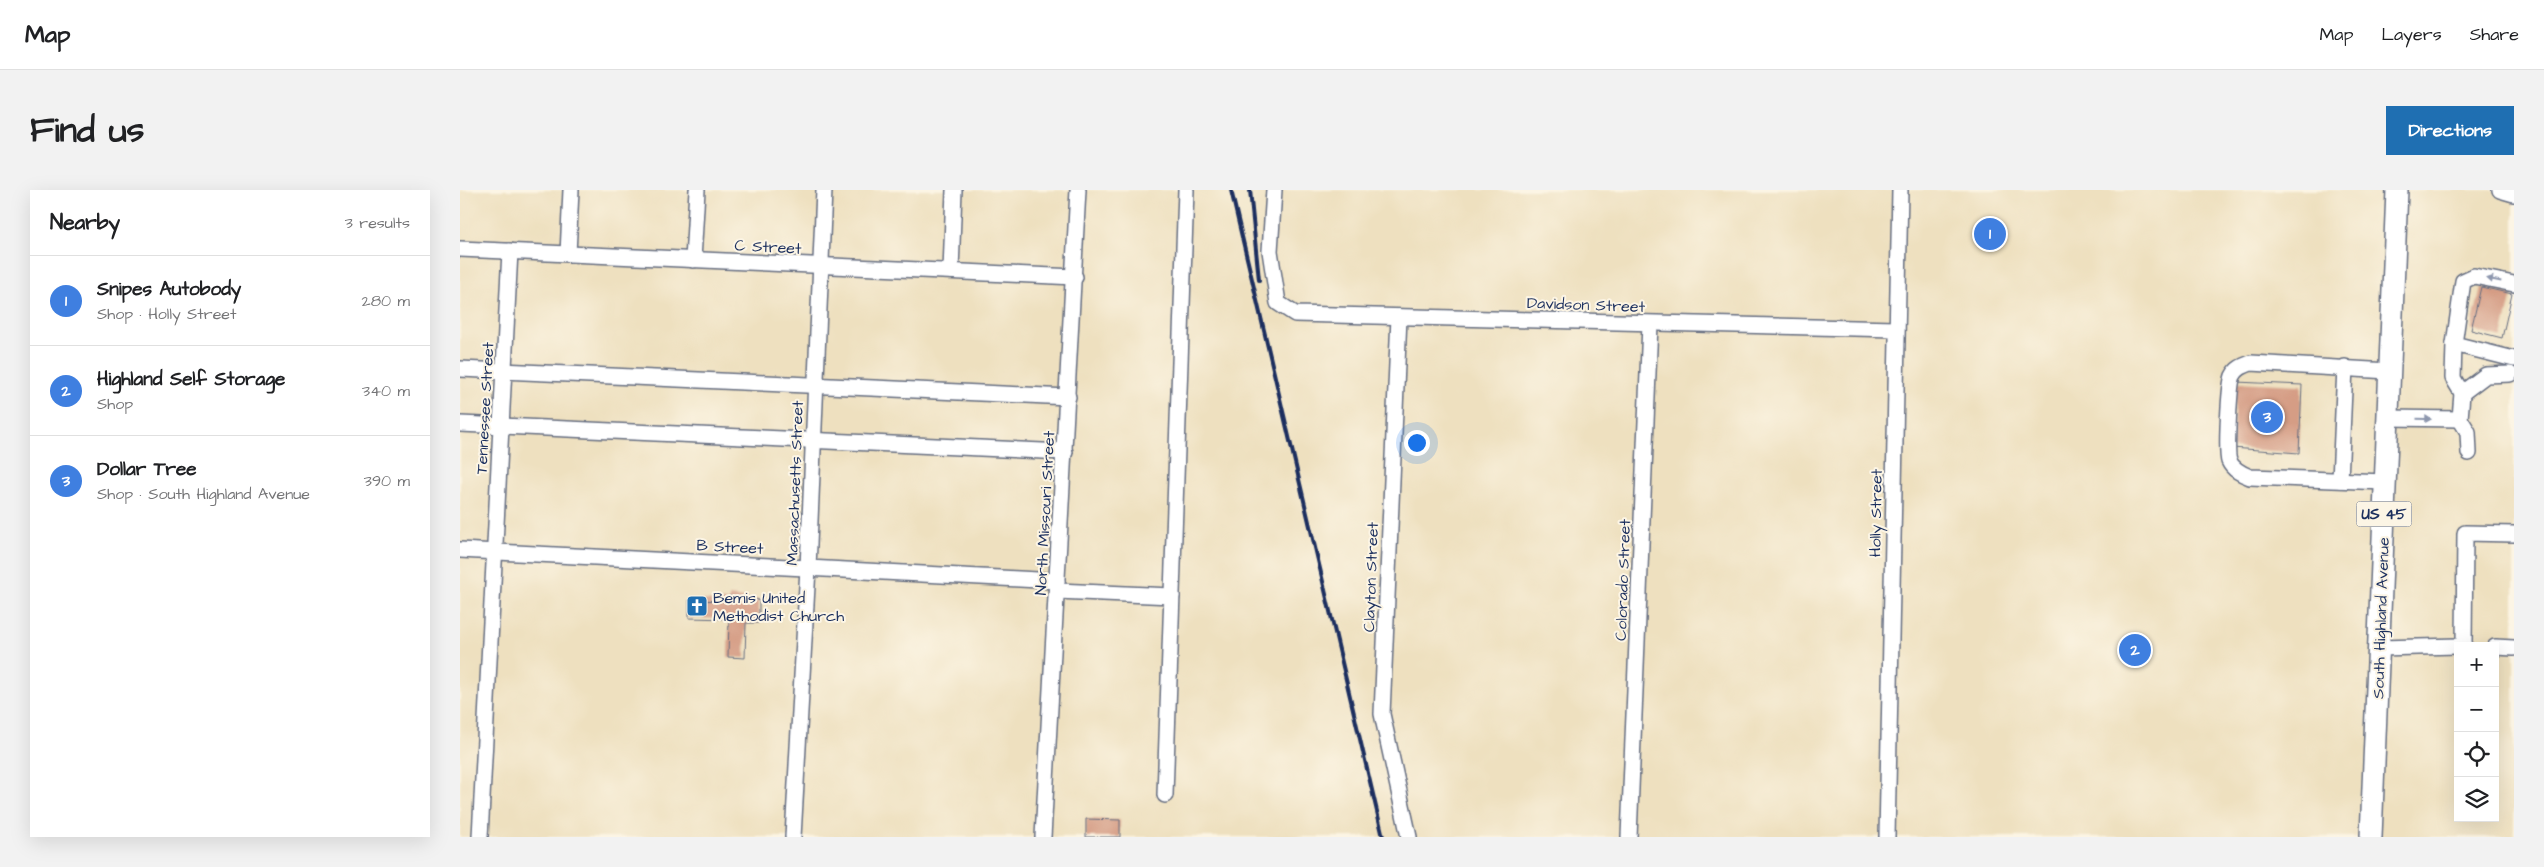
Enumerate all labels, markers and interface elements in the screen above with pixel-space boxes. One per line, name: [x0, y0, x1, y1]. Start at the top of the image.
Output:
text: Map: [25, 18, 70, 52]
text: Map: [2319, 22, 2353, 47]
text: Layers: [2381, 22, 2442, 47]
text: Share: [2470, 22, 2519, 47]
text: Find us: [30, 106, 144, 155]
button: Directions: [2386, 106, 2514, 155]
text: Nearby: [50, 208, 120, 237]
text: 3 results: [345, 212, 410, 234]
pin: 1: [1974, 215, 2006, 253]
street label: C Street: [734, 234, 803, 260]
text: Snipes Autobody: [97, 276, 241, 303]
one-way arrow: [2487, 276, 2502, 284]
text: 1: [65, 290, 67, 312]
text: 280 m: [362, 290, 410, 312]
street label: Davidson Street: [1527, 292, 1646, 318]
text: Shop · Holly Street: [97, 303, 236, 325]
street label: Tennessee Street: [471, 341, 499, 475]
text: Highland Self Storage: [97, 366, 285, 393]
text: 2: [61, 380, 71, 402]
text: 340 m: [362, 380, 410, 402]
text: Shop: [97, 393, 133, 415]
pin: 3: [2251, 398, 2283, 436]
street label: Massachusetts Street: [781, 400, 809, 566]
one-way arrow: [2416, 415, 2432, 423]
street label: North Missouri Street: [1030, 430, 1060, 596]
your location: [1404, 430, 1430, 456]
text: Dollar Tree: [97, 456, 197, 483]
street label: Holly Street: [1864, 468, 1889, 557]
text: 3: [62, 470, 70, 492]
text: 390 m: [364, 470, 410, 492]
text: Shop · South Highland Avenue: [97, 483, 310, 505]
road number: US 45: [2356, 502, 2412, 526]
street label: Colorado Street: [1610, 518, 1636, 641]
street label: Clayton Street: [1358, 521, 1385, 632]
street label: B Street: [696, 534, 765, 560]
street label: South Highland Avenue: [2367, 536, 2396, 699]
place label: Bemis United Methodist Church: [713, 587, 844, 627]
church icon: Bemis United Methodist Church: [685, 594, 709, 618]
pin: 2: [2119, 631, 2151, 669]
map controls: [2454, 642, 2499, 822]
button: +: [2454, 642, 2499, 687]
button: −: [2454, 687, 2499, 732]
button: locate: [2454, 732, 2499, 777]
button: layers: [2454, 777, 2499, 822]

